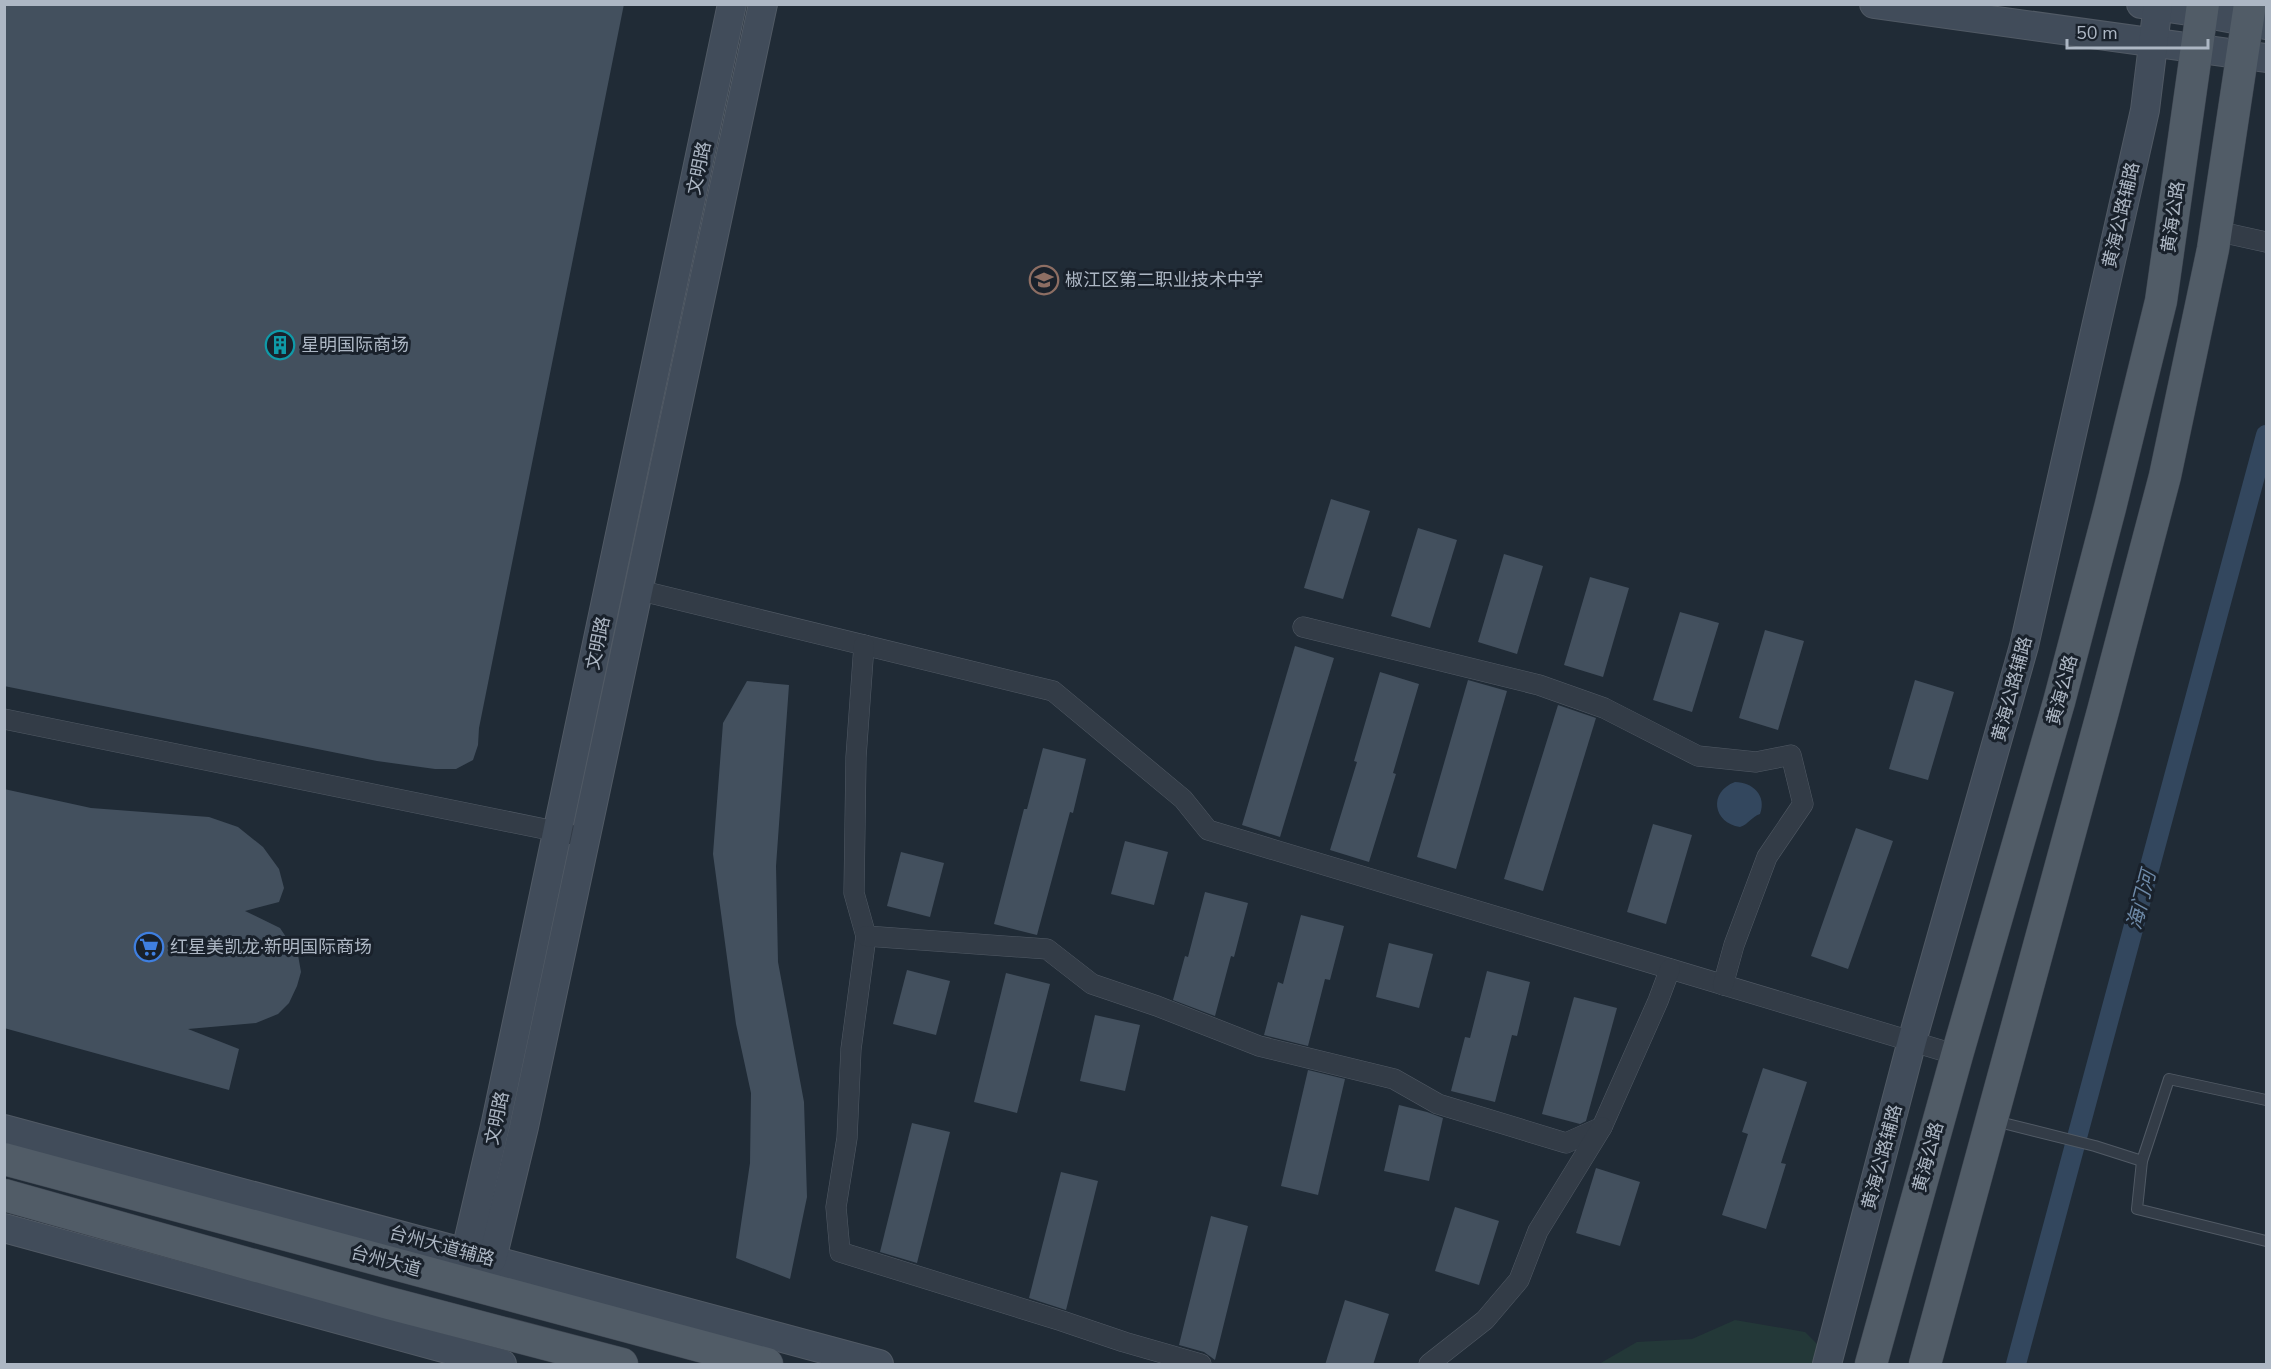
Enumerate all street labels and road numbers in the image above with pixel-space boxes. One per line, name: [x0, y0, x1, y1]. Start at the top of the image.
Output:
street label: 文明路: [682, 139, 716, 197]
street label: 黄海公路辅路: [2097, 160, 2145, 270]
street label: 黄海公路: [2156, 180, 2190, 254]
street label: 文明路: [581, 614, 615, 672]
street label: 黄海公路辅路: [1986, 634, 2038, 744]
street label: 黄海公路: [2041, 652, 2083, 728]
street label: 文明路: [480, 1089, 514, 1147]
street label: 黄海公路辅路: [1856, 1102, 1908, 1212]
street label: 黄海公路: [1907, 1119, 1949, 1195]
street label: 台州大道辅路: [387, 1222, 497, 1270]
street label: 台州大道: [348, 1241, 424, 1281]

